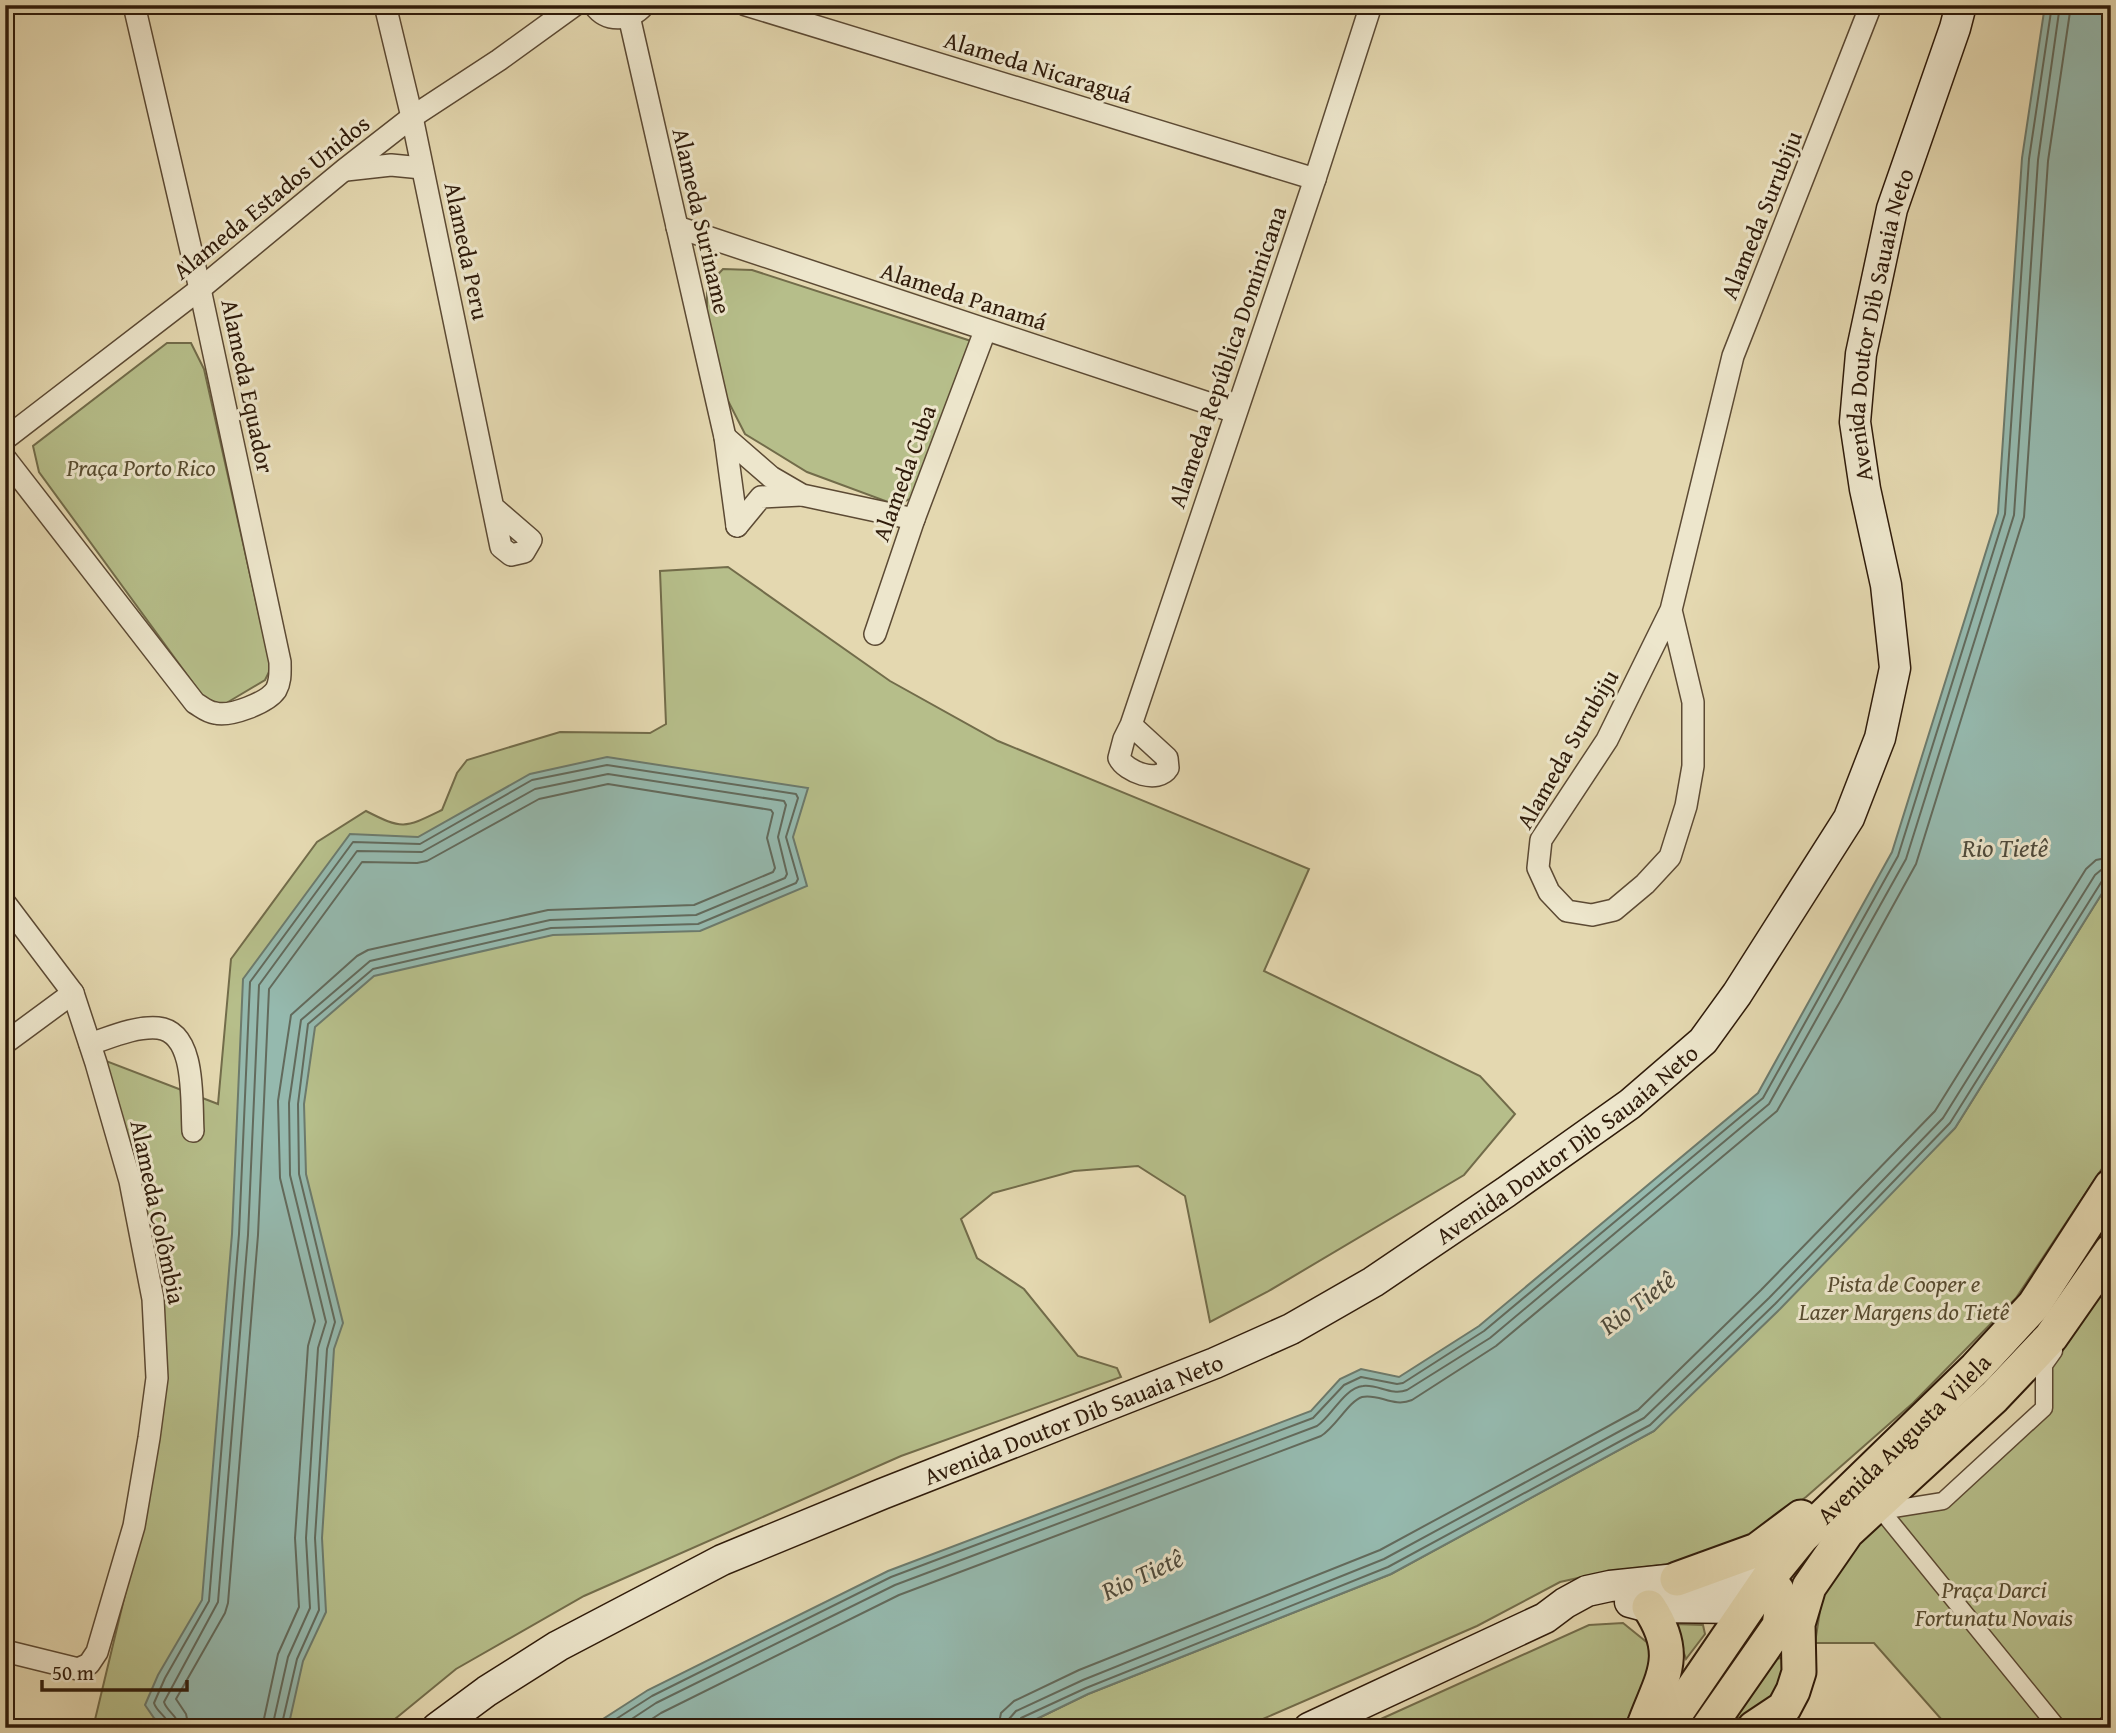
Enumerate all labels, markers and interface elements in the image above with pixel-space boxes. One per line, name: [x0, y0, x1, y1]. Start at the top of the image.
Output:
street label: Alameda Nicaraguá: [940, 22, 1137, 112]
street label: Alameda Estados Unidos: [165, 106, 377, 288]
street label: Alameda Suriname: [664, 125, 740, 317]
street label: Alameda Surubiju: [1711, 125, 1811, 305]
street label: Avenida Doutor Dib Sauaia Neto: [1837, 163, 1922, 484]
street label: Alameda Peru: [435, 179, 499, 323]
street label: Alameda República Dominicana: [1159, 201, 1295, 513]
street label: Alameda Panamá: [876, 253, 1052, 340]
street label: Alameda Equador: [212, 296, 284, 476]
street label: Alameda Cuba: [863, 399, 945, 546]
park label: Praça Porto Rico: [65, 450, 216, 485]
street label: Alameda Surubiju: [1507, 663, 1627, 835]
water label: Rio Tietê: [1961, 828, 2049, 867]
street label: Avenida Doutor Dib Sauaia Neto: [1428, 1035, 1706, 1253]
street label: Alameda Colômbia: [121, 1117, 195, 1308]
water label: Rio Tietê: [1590, 1260, 1684, 1344]
park label: Pista de Cooper e Lazer Margens do Tietê: [1798, 1266, 2010, 1329]
street label: Avenida Doutor Dib Sauaia Neto: [918, 1344, 1229, 1493]
street label: Avenida Augusta Vilela: [1808, 1345, 1999, 1532]
water label: Rio Tietê: [1094, 1538, 1190, 1610]
park label: Praça Darci Fortunatu Novais: [1914, 1572, 2073, 1635]
scale bar: [42, 1649, 187, 1693]
text: 50 m: [52, 1657, 94, 1688]

